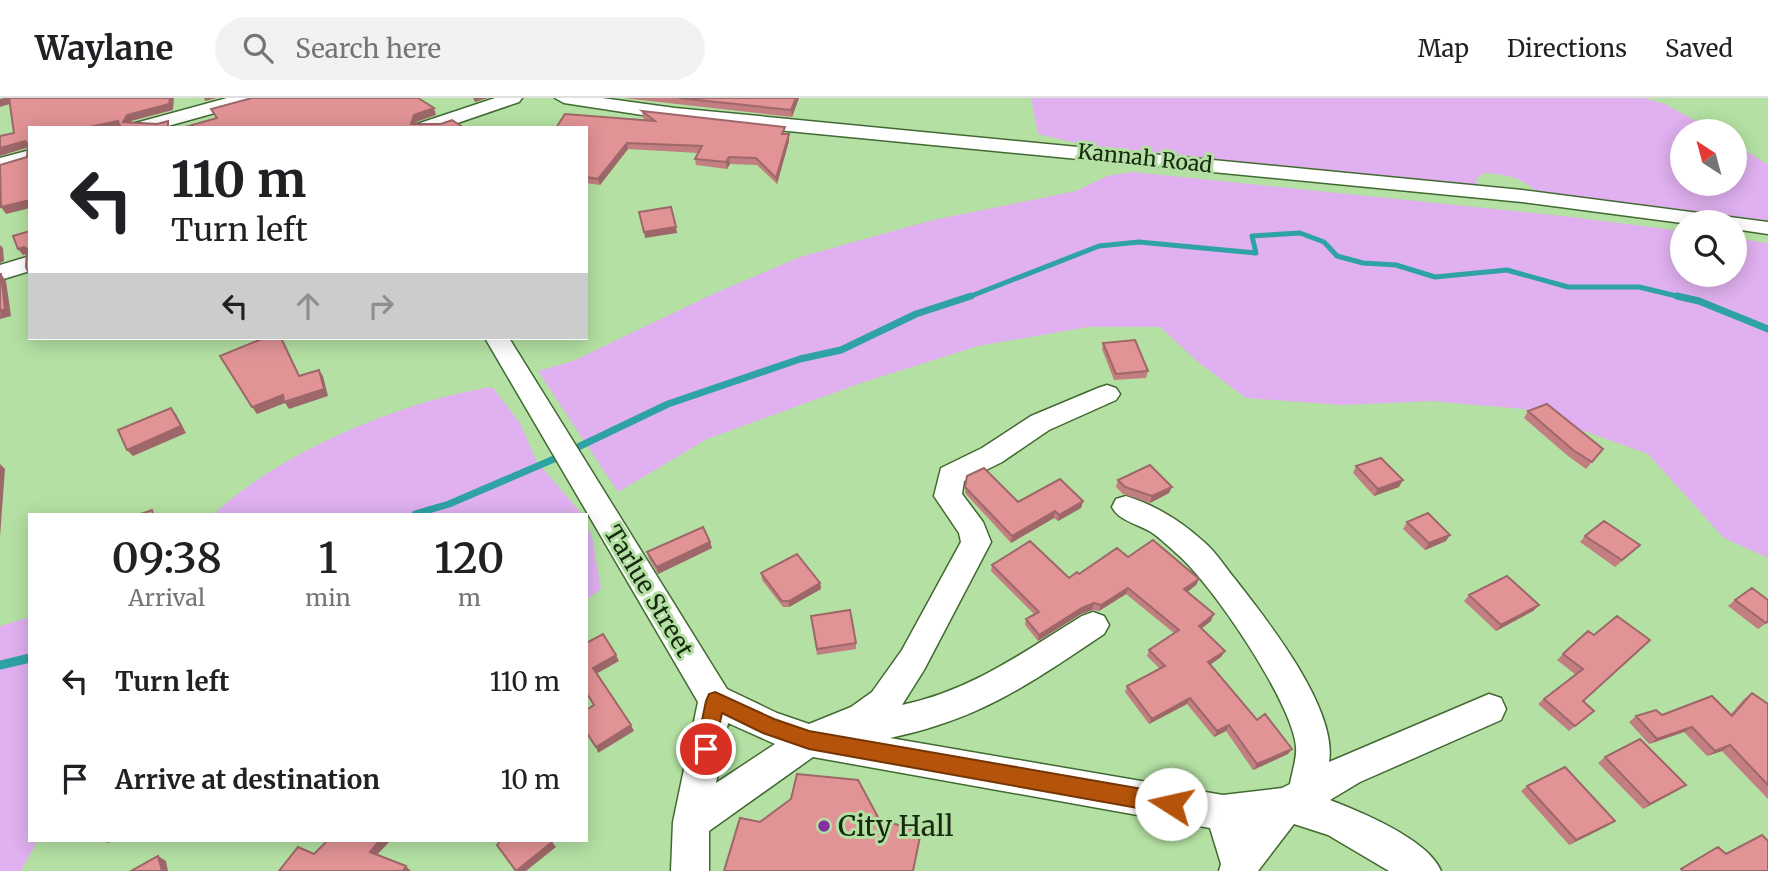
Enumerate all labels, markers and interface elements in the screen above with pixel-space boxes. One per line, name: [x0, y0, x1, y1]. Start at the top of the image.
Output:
search box: [215, 17, 705, 80]
text: Waylane: [35, 28, 173, 69]
icon: search: [239, 29, 277, 67]
text: Search here: [295, 32, 441, 65]
text: Map: [1418, 33, 1469, 64]
text: Directions: [1507, 33, 1627, 64]
text: Saved: [1665, 33, 1733, 64]
north arrow: [1670, 119, 1746, 196]
map controls: [1670, 119, 1747, 287]
street label: Kannah Road: [1076, 138, 1214, 179]
text: 110 m: [171, 149, 306, 210]
icon: left: [56, 154, 147, 245]
text: Turn left: [171, 210, 308, 250]
button: search: [1670, 210, 1747, 287]
icon: left: [216, 287, 254, 325]
icon: ahead: [289, 287, 327, 325]
icon: right: [362, 287, 400, 325]
street label: Tarlue Street: [598, 519, 701, 663]
text: 09:38: [111, 532, 222, 584]
text: 1: [319, 532, 338, 584]
text: 120: [434, 532, 505, 584]
text: Arrival: [128, 583, 205, 612]
text: min: [305, 583, 351, 612]
text: m: [458, 583, 481, 612]
icon: left: [56, 662, 94, 700]
text: Turn left: [115, 665, 229, 698]
text: 110 m: [490, 665, 560, 698]
pin: [676, 719, 736, 779]
icon: arrive: [687, 730, 725, 768]
icon: arrive: [56, 760, 94, 798]
text: Arrive at destination: [115, 763, 380, 796]
text: 10 m: [501, 763, 560, 796]
position arrow: [1134, 767, 1208, 841]
place label: City Hall: [838, 808, 954, 844]
marker: City Hall: [816, 818, 832, 834]

